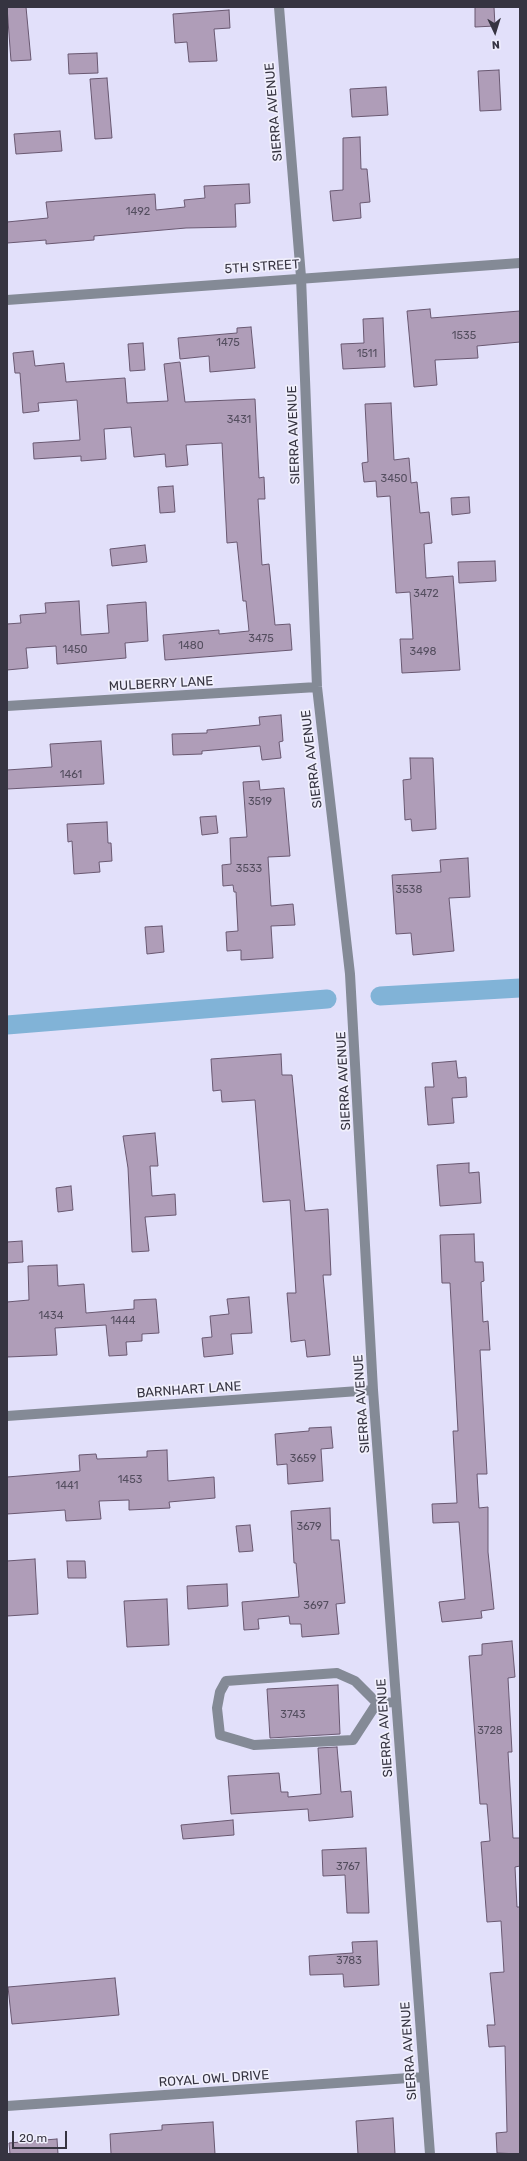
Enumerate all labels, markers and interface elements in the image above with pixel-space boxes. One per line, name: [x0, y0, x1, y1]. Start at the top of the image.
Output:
north arrow: [475, 12, 515, 52]
text: N: [491, 38, 500, 51]
street label: SIERRA AVENUE: [262, 62, 286, 162]
house number: 1492: [126, 205, 150, 219]
street label: 5TH STREET: [224, 257, 300, 277]
house number: 1535: [452, 329, 476, 343]
house number: 1475: [216, 336, 240, 350]
house number: 1511: [357, 347, 377, 361]
street label: SIERRA AVENUE: [284, 385, 304, 485]
house number: 3431: [227, 413, 251, 427]
house number: 3450: [381, 472, 407, 486]
house number: 3472: [413, 587, 439, 601]
house number: 3475: [248, 632, 274, 646]
house number: 1480: [178, 639, 204, 653]
house number: 1450: [62, 643, 88, 657]
house number: 3498: [410, 645, 436, 659]
street label: MULBERRY LANE: [108, 673, 214, 695]
street label: SIERRA AVENUE: [298, 709, 326, 809]
house number: 1461: [60, 768, 82, 782]
house number: 3519: [248, 795, 272, 809]
house number: 3533: [236, 862, 262, 876]
house number: 3538: [396, 883, 422, 897]
street label: SIERRA AVENUE: [334, 1031, 354, 1131]
house number: 1434: [39, 1309, 63, 1323]
house number: 1444: [110, 1314, 136, 1328]
street label: SIERRA AVENUE: [351, 1354, 373, 1454]
street label: BARNHART LANE: [136, 1379, 242, 1401]
house number: 3659: [290, 1452, 316, 1466]
house number: 1453: [118, 1473, 142, 1487]
house number: 1441: [56, 1479, 78, 1493]
house number: 3679: [296, 1520, 322, 1534]
house number: 3697: [303, 1599, 329, 1613]
street label: SIERRA AVENUE: [374, 1678, 396, 1778]
house number: 3743: [280, 1708, 306, 1722]
house number: 3728: [477, 1724, 503, 1738]
house number: 3767: [336, 1860, 360, 1874]
house number: 3783: [336, 1954, 362, 1968]
street label: SIERRA AVENUE: [398, 2001, 420, 2101]
street label: ROYAL OWL DRIVE: [158, 2067, 270, 2091]
scale bar: [14, 2123, 69, 2149]
text: 20 m: [19, 2131, 47, 2145]

